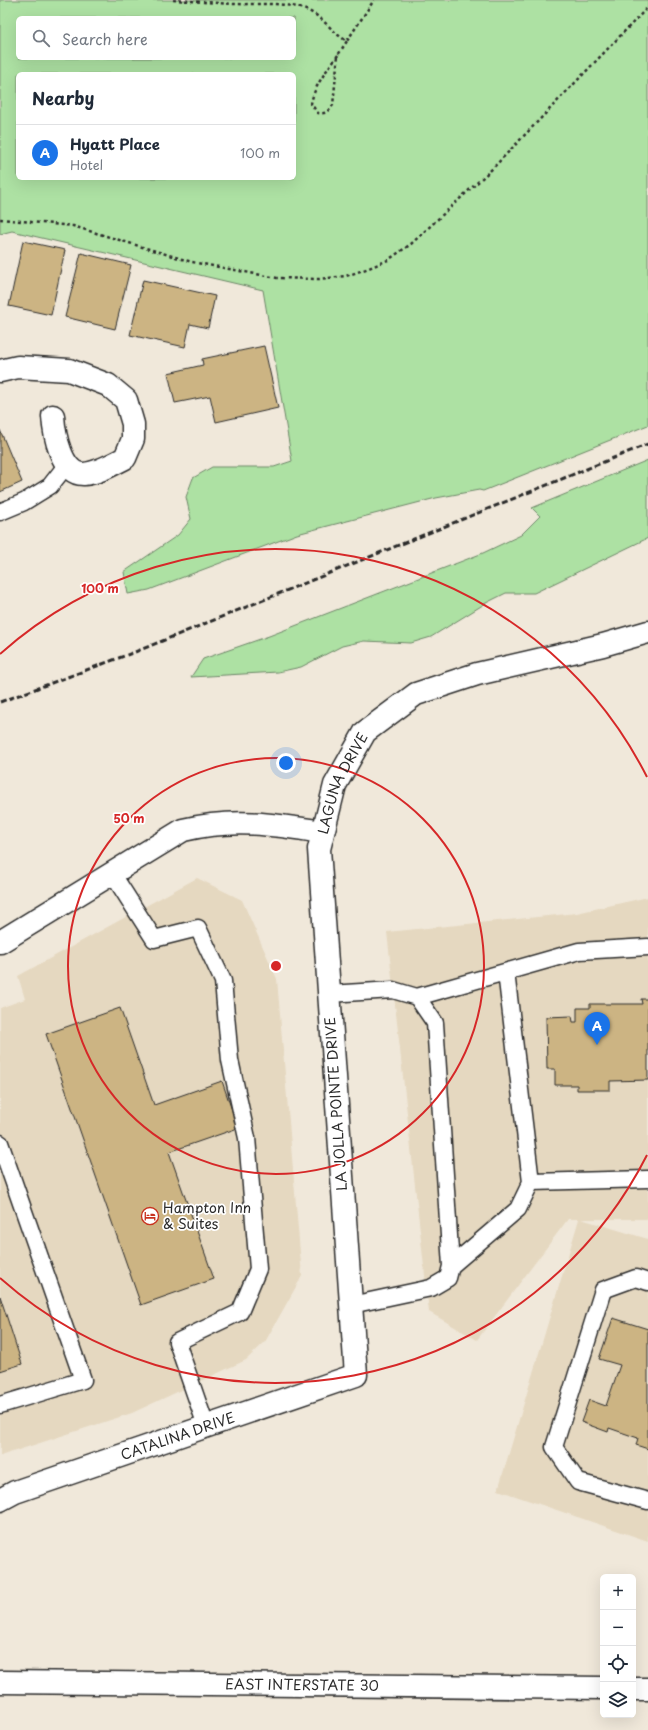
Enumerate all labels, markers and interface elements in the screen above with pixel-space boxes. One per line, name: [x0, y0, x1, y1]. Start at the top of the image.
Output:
search box: [16, 16, 296, 60]
icon: search: [30, 27, 52, 49]
text: Search here: [62, 27, 148, 50]
text: Nearby: [32, 85, 94, 111]
text: Hyatt Place: [70, 132, 160, 155]
text: A: [40, 143, 50, 162]
text: 100 m: [240, 143, 280, 162]
text: Hotel: [70, 155, 103, 174]
text: 100 m: [81, 579, 119, 597]
street label: LAGUNA DRIVE: [312, 728, 373, 836]
your location: [276, 753, 296, 773]
text: 50 m: [113, 809, 145, 827]
centre of rings: [269, 959, 283, 973]
pin: A: [584, 1012, 610, 1045]
street label: LA JOLLA POINTE DRIVE: [319, 1016, 352, 1192]
place label: Hampton Inn & Suites: [163, 1197, 251, 1234]
hotel icon: Hampton Inn & Suites: [140, 1206, 160, 1226]
street label: CATALINA DRIVE: [118, 1406, 238, 1465]
map controls: [600, 1574, 636, 1718]
button: +: [600, 1574, 636, 1610]
button: −: [600, 1610, 636, 1646]
button: locate: [600, 1646, 636, 1682]
street label: EAST INTERSTATE 30: [225, 1673, 379, 1696]
button: layers: [600, 1682, 636, 1718]

